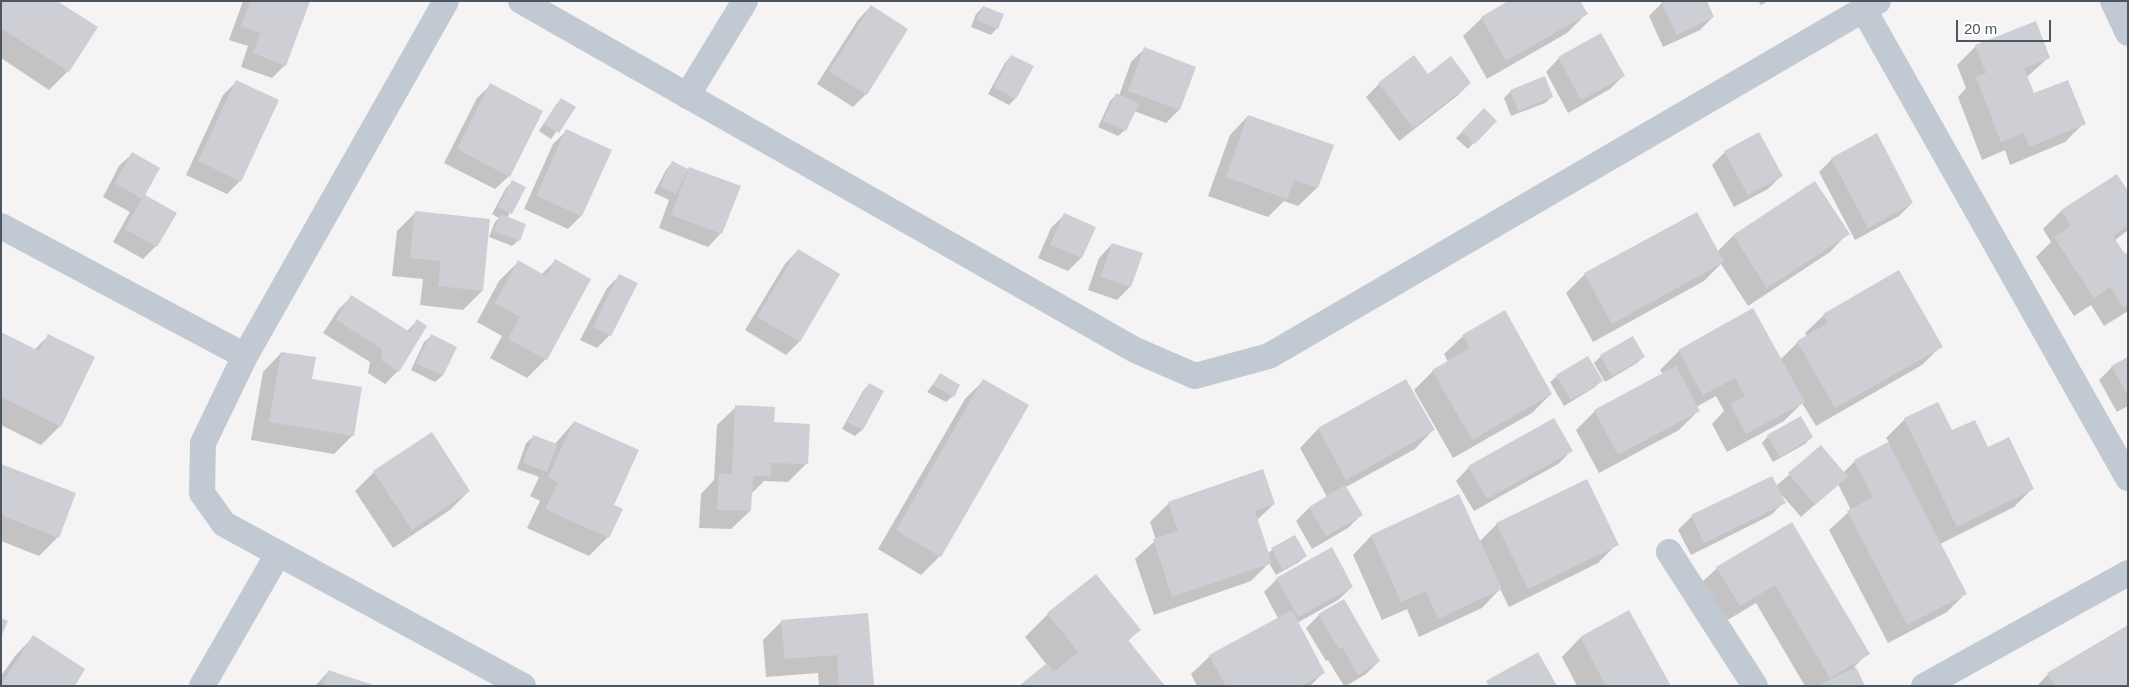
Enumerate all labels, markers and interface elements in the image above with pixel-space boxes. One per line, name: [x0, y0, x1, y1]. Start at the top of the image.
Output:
scale bar: [1959, 10, 2054, 42]
text: 20 m: [1964, 20, 1997, 37]

